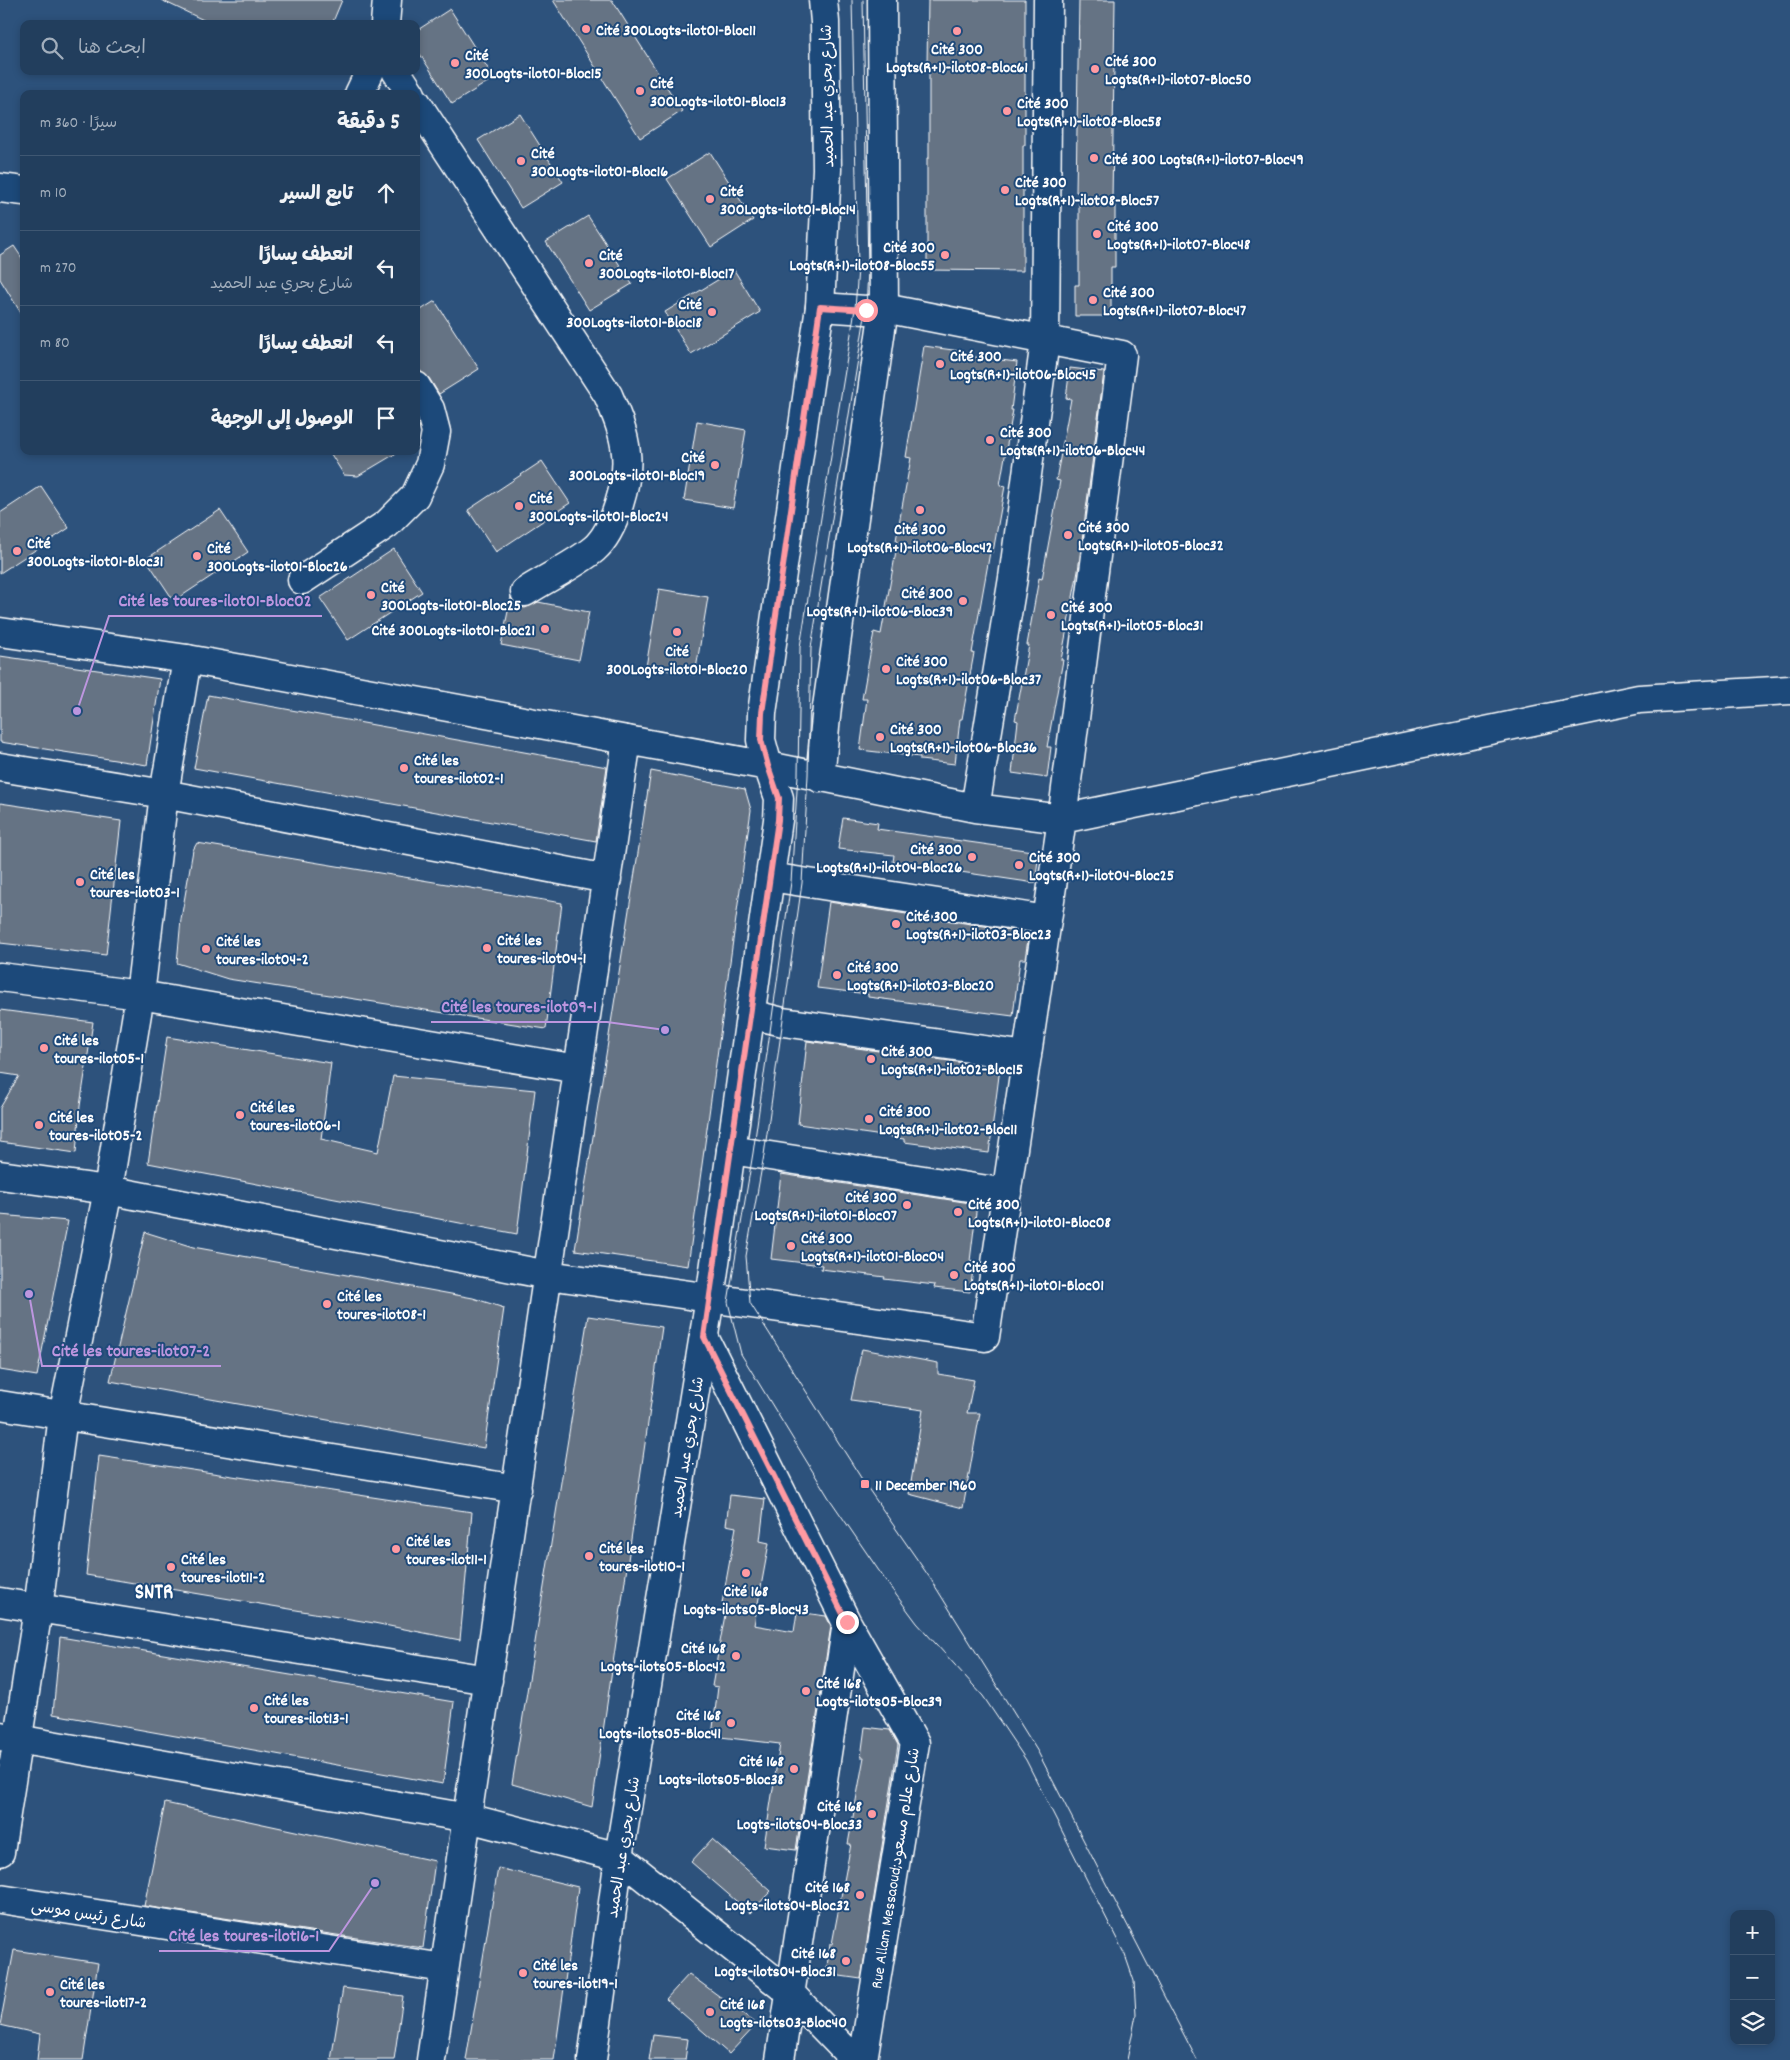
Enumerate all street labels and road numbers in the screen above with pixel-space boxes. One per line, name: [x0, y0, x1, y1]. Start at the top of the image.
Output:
street label: شارع بحري عبد الحميد: [816, 24, 841, 168]
street label: شارع بحري عبد الحميد: [666, 1375, 711, 1520]
street label: Rue Allam Messaoud;شارع علام مسعود: [866, 1746, 927, 1991]
street label: شارع بحري عبد الحميد: [602, 1775, 647, 1920]
street label: شارع رئيس موسى: [29, 1895, 148, 1936]

